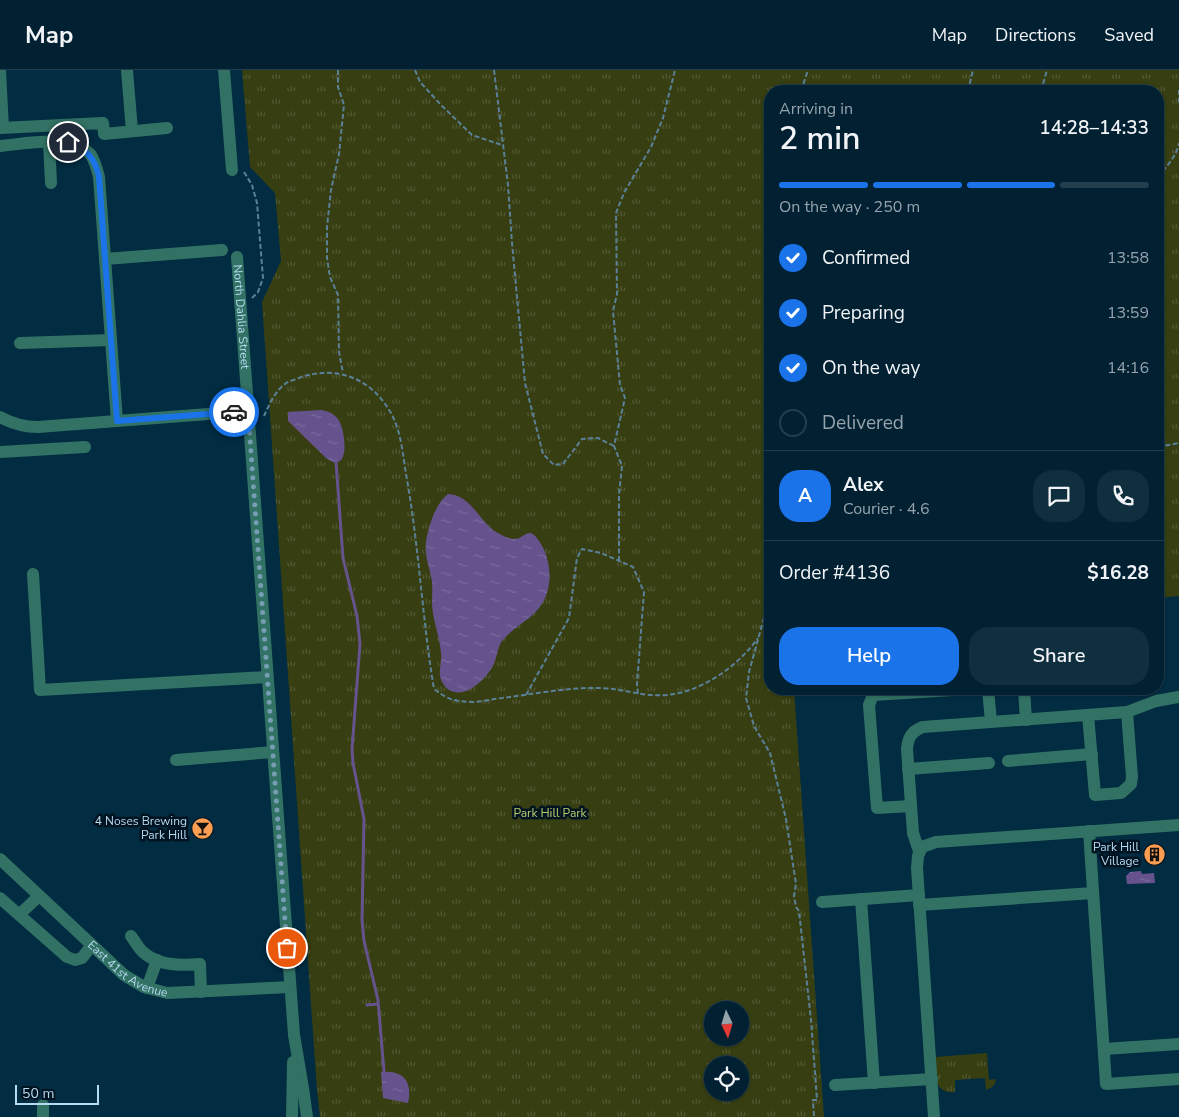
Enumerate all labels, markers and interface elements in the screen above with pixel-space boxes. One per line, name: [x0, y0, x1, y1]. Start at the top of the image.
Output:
text: Map: [25, 19, 73, 51]
text: Map: [932, 23, 967, 47]
text: Directions: [995, 23, 1076, 47]
text: Saved: [1104, 23, 1154, 47]
text: Arriving in: [779, 98, 853, 120]
text: 14:28–14:33: [1039, 115, 1149, 141]
text: 2 min: [779, 117, 861, 160]
pin: [47, 121, 89, 163]
icon: home: [54, 128, 82, 156]
text: On the way · 250 m: [779, 196, 920, 218]
icon: check: [779, 244, 807, 272]
text: Confirmed: [822, 245, 910, 271]
text: 13:58: [1107, 247, 1149, 269]
street label: North Dahlia Street: [230, 264, 253, 371]
icon: check: [779, 299, 807, 327]
text: Preparing: [822, 300, 905, 326]
text: 13:59: [1107, 302, 1149, 324]
icon: check: [779, 354, 807, 382]
text: On the way: [822, 355, 920, 381]
text: 14:16: [1107, 357, 1149, 379]
courier: [209, 387, 259, 437]
icon: car: [220, 398, 248, 426]
text: Delivered: [822, 410, 904, 436]
button: chat: [1033, 470, 1085, 522]
button: phone: [1097, 470, 1149, 522]
text: Alex: [843, 472, 884, 498]
text: A: [798, 483, 812, 509]
text: Courier · 4.6: [843, 498, 929, 520]
text: Order #4136: [779, 560, 890, 586]
text: $16.28: [1087, 560, 1149, 586]
button: Help: [779, 627, 959, 685]
button: Share: [969, 627, 1149, 685]
park label: Park Hill Park: [513, 805, 588, 821]
place label: 4 Noses Brewing Park Hill: [95, 813, 187, 843]
bar icon: 4 Noses Brewing Park Hill: [191, 816, 215, 840]
place label: Park Hill Village: [1093, 839, 1139, 869]
building icon: Park Hill Village: [1143, 842, 1167, 866]
pin: [266, 927, 308, 969]
icon: bag: [273, 934, 301, 962]
street label: East 41st Avenue: [84, 937, 169, 1001]
north arrow: [704, 1001, 749, 1046]
map controls: [704, 1001, 749, 1101]
button: locate: [704, 1056, 749, 1101]
scale bar: [15, 1082, 99, 1105]
text: 50 m: [22, 1084, 54, 1103]

